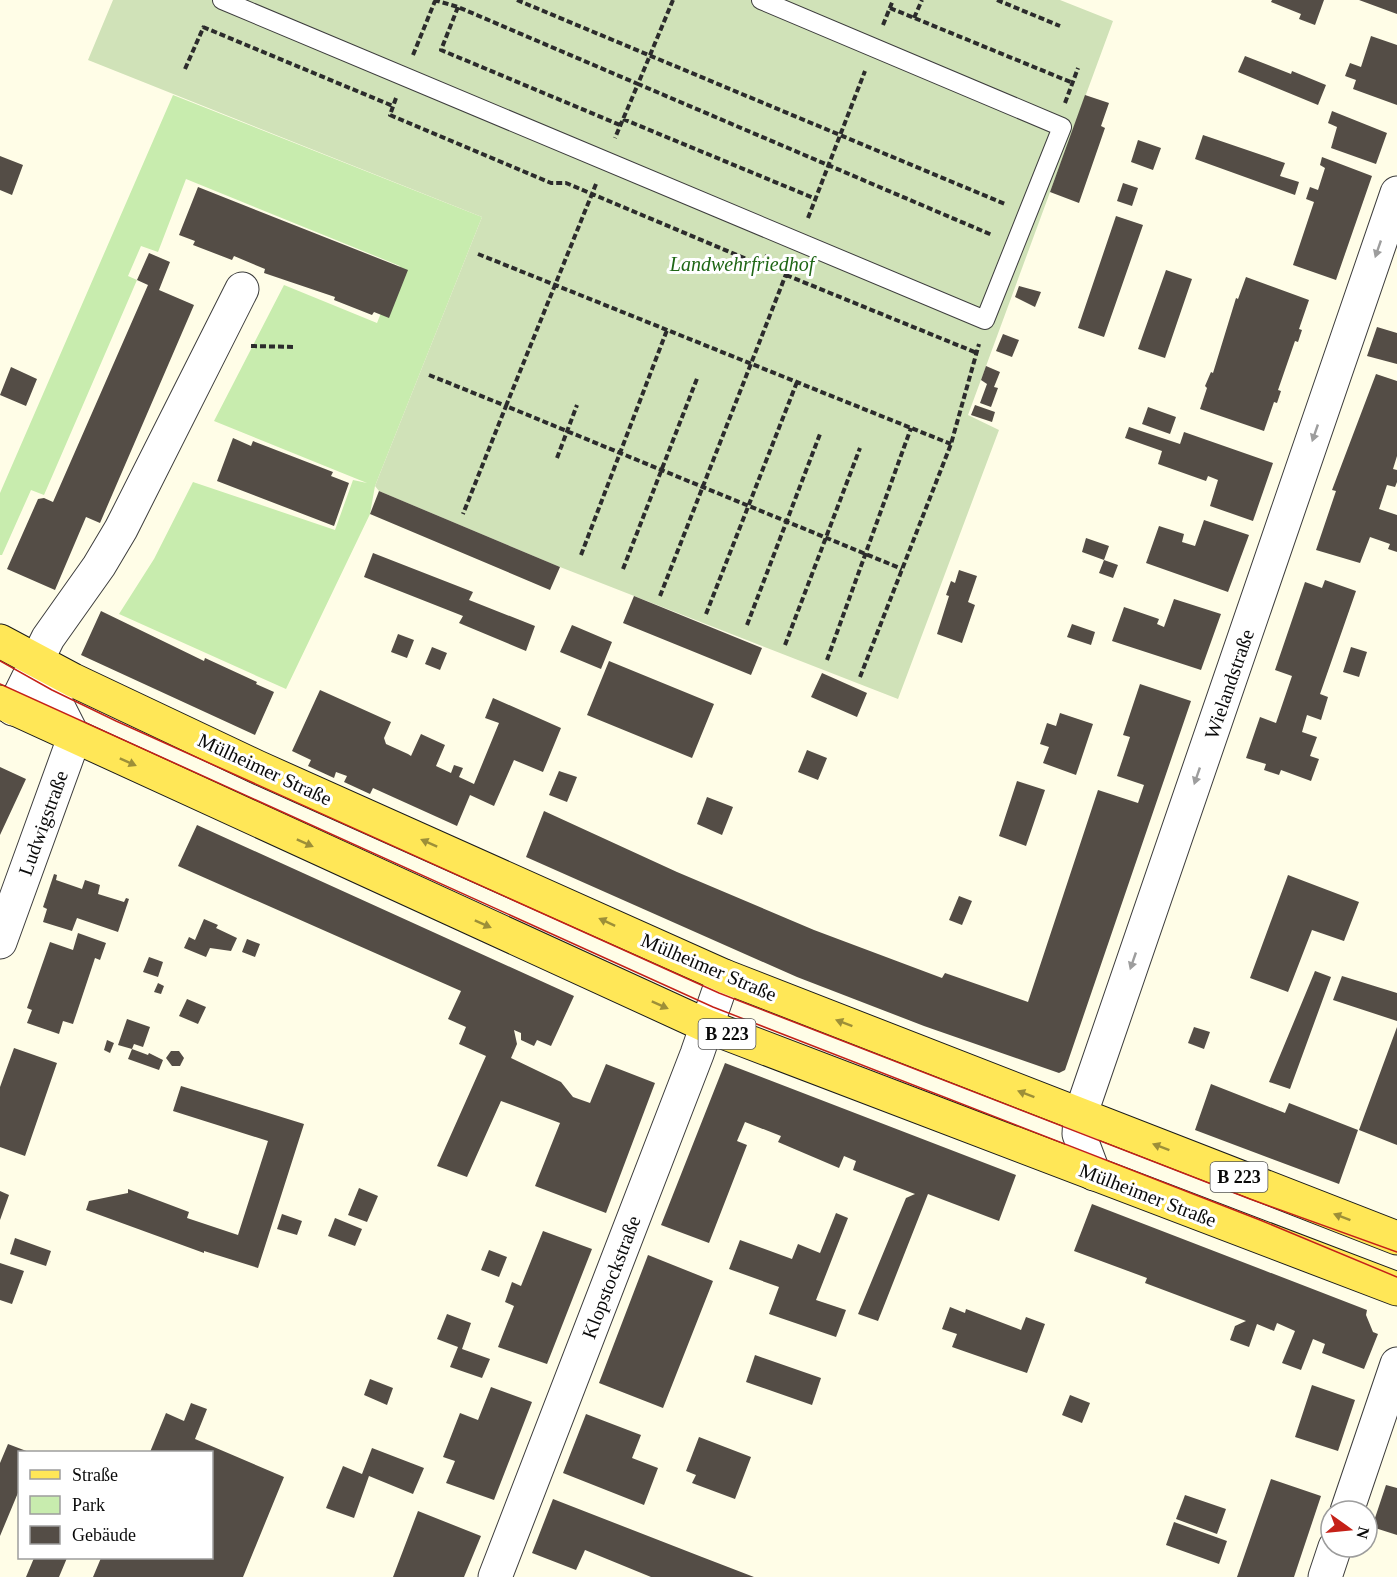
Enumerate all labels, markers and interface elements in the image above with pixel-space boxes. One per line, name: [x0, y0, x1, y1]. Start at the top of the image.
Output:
one-way arrow: [1373, 240, 1382, 258]
park label: Landwehrfriedhof: [669, 253, 817, 276]
one-way arrow: [1310, 424, 1319, 442]
street label: Wielandstraße: [1200, 626, 1258, 742]
street label: Mülheimer Straße: [195, 728, 335, 810]
one-way arrow: [119, 758, 136, 767]
street label: Ludwigstraße: [14, 767, 73, 879]
one-way arrow: [1191, 767, 1201, 785]
one-way arrow: [419, 838, 437, 848]
one-way arrow: [297, 839, 314, 848]
one-way arrow: [598, 918, 615, 927]
one-way arrow: [474, 919, 492, 929]
street label: Mülheimer Straße: [638, 929, 780, 1005]
one-way arrow: [1128, 952, 1137, 970]
one-way arrow: [652, 1000, 669, 1009]
one-way arrow: [835, 1018, 853, 1027]
road number: B 223: [698, 1019, 756, 1049]
one-way arrow: [1016, 1089, 1034, 1099]
one-way arrow: [1151, 1142, 1169, 1152]
street label: Mülheimer Straße: [1076, 1159, 1220, 1231]
road number: B 223: [1210, 1162, 1268, 1192]
street label: Klopstockstraße: [577, 1212, 646, 1342]
one-way arrow: [1333, 1212, 1351, 1222]
legend: [18, 1451, 213, 1559]
text: Straße: [72, 1465, 118, 1485]
text: Park: [72, 1495, 105, 1515]
north arrow: [1319, 1499, 1379, 1559]
text: Gebäude: [72, 1525, 136, 1545]
text: N: [1353, 1525, 1373, 1541]

